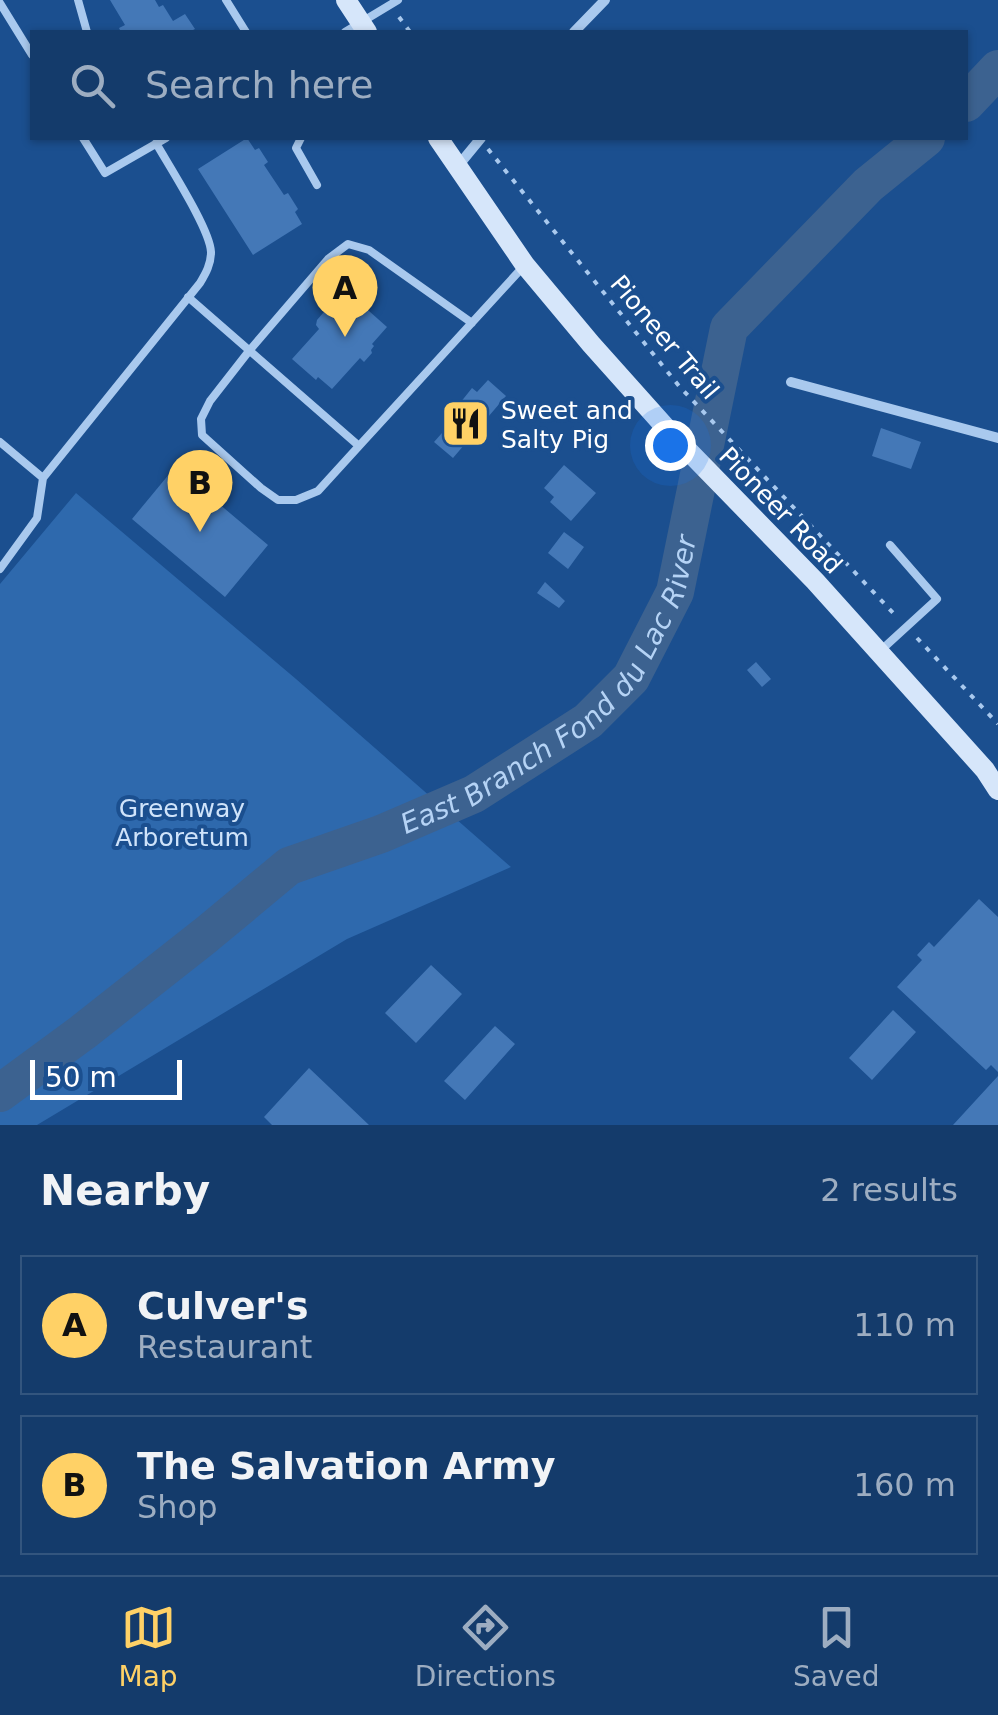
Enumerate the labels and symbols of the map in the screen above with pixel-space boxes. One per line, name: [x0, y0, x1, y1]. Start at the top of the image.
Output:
pin: A: [312, 255, 378, 337]
street label: Pioneer Trail: [604, 270, 725, 405]
place label: Sweet and Salty Pig: [501, 396, 633, 454]
restaurant icon: Sweet and Salty Pig: [440, 398, 492, 450]
your location: [645, 420, 696, 471]
street label: Pioneer Road: [713, 441, 848, 580]
pin: B: [168, 450, 232, 532]
water label: East Branch Fond du Lac River: [395, 531, 703, 841]
park label: Greenway Arboretum: [115, 794, 249, 852]
scale bar: [30, 1055, 182, 1100]

